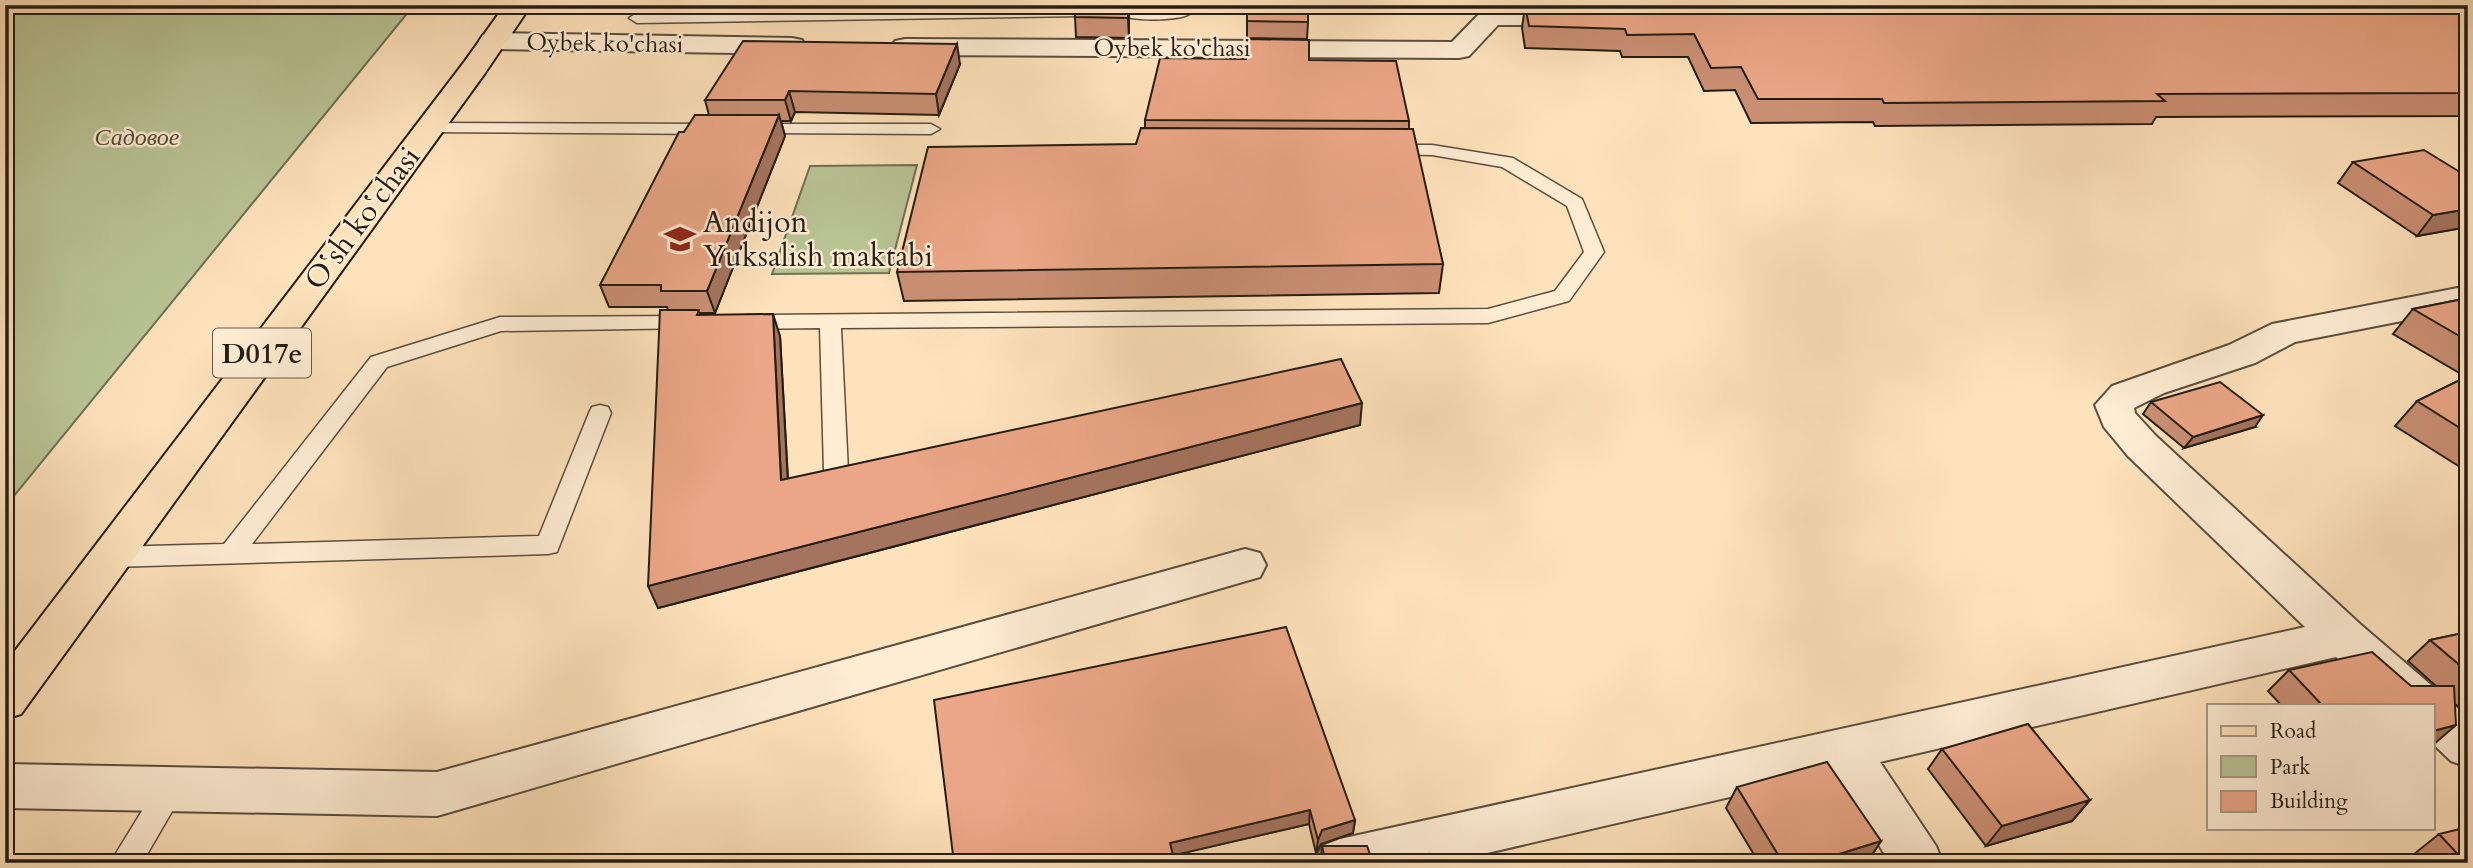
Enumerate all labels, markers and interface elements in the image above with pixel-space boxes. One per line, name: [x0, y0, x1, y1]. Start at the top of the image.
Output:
street label: Oybek ko'chasi: [526, 26, 684, 61]
street label: Oybek ko'chasi: [1093, 32, 1251, 65]
park label: Садовое: [94, 121, 180, 154]
street label: Oʻsh koʻchasi: [295, 138, 430, 298]
place label: Andijon Yuksalish maktabi: [703, 202, 933, 277]
school or university icon: Andijon Yuksalish maktabi: [663, 222, 697, 256]
road number: D017e: [213, 328, 311, 378]
legend: [2207, 704, 2434, 830]
text: Road: [2270, 717, 2316, 746]
text: Park: [2270, 753, 2311, 782]
text: Building: [2270, 787, 2348, 816]

